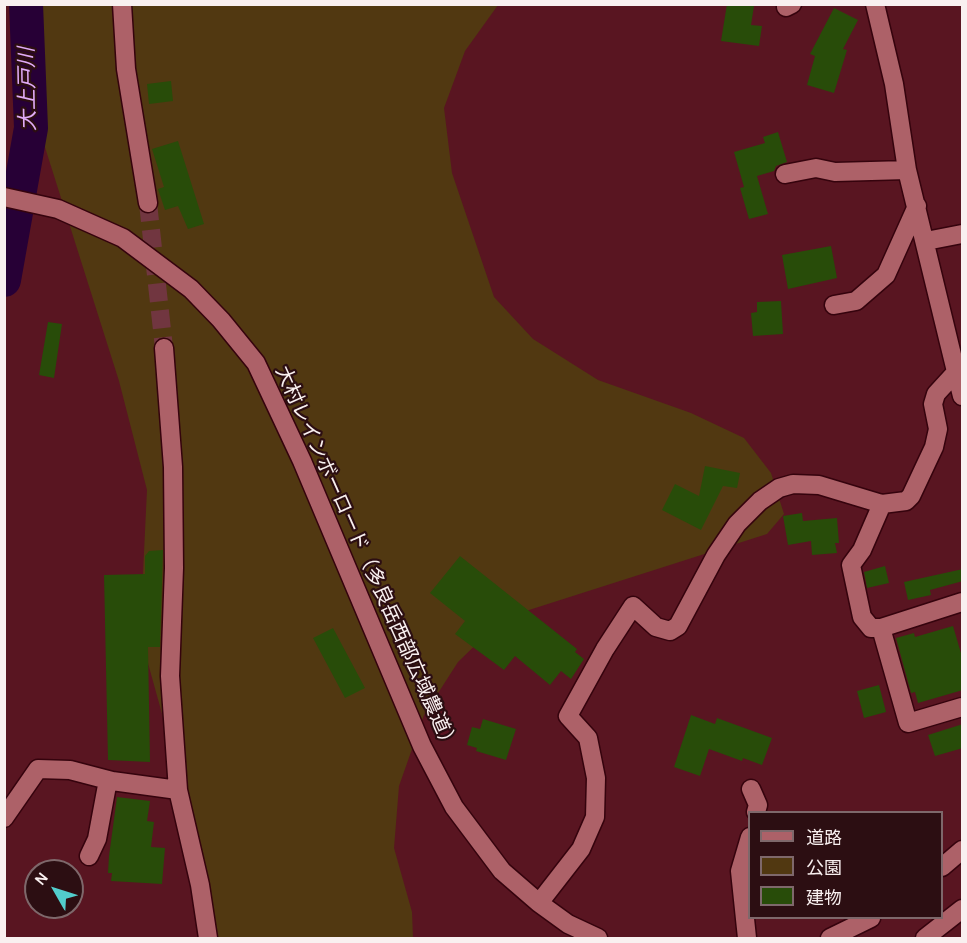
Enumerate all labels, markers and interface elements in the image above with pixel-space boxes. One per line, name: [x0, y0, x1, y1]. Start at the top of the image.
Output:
water label: 大上戸川: [15, 47, 41, 131]
street label: 大村レインボーロード（多良岳西部広域農道）: [270, 362, 462, 756]
legend: [748, 811, 943, 919]
text: 道路: [806, 827, 842, 849]
text: 公園: [806, 857, 842, 879]
north arrow: [24, 859, 84, 919]
text: N: [30, 868, 52, 889]
text: 建物: [806, 887, 842, 909]

